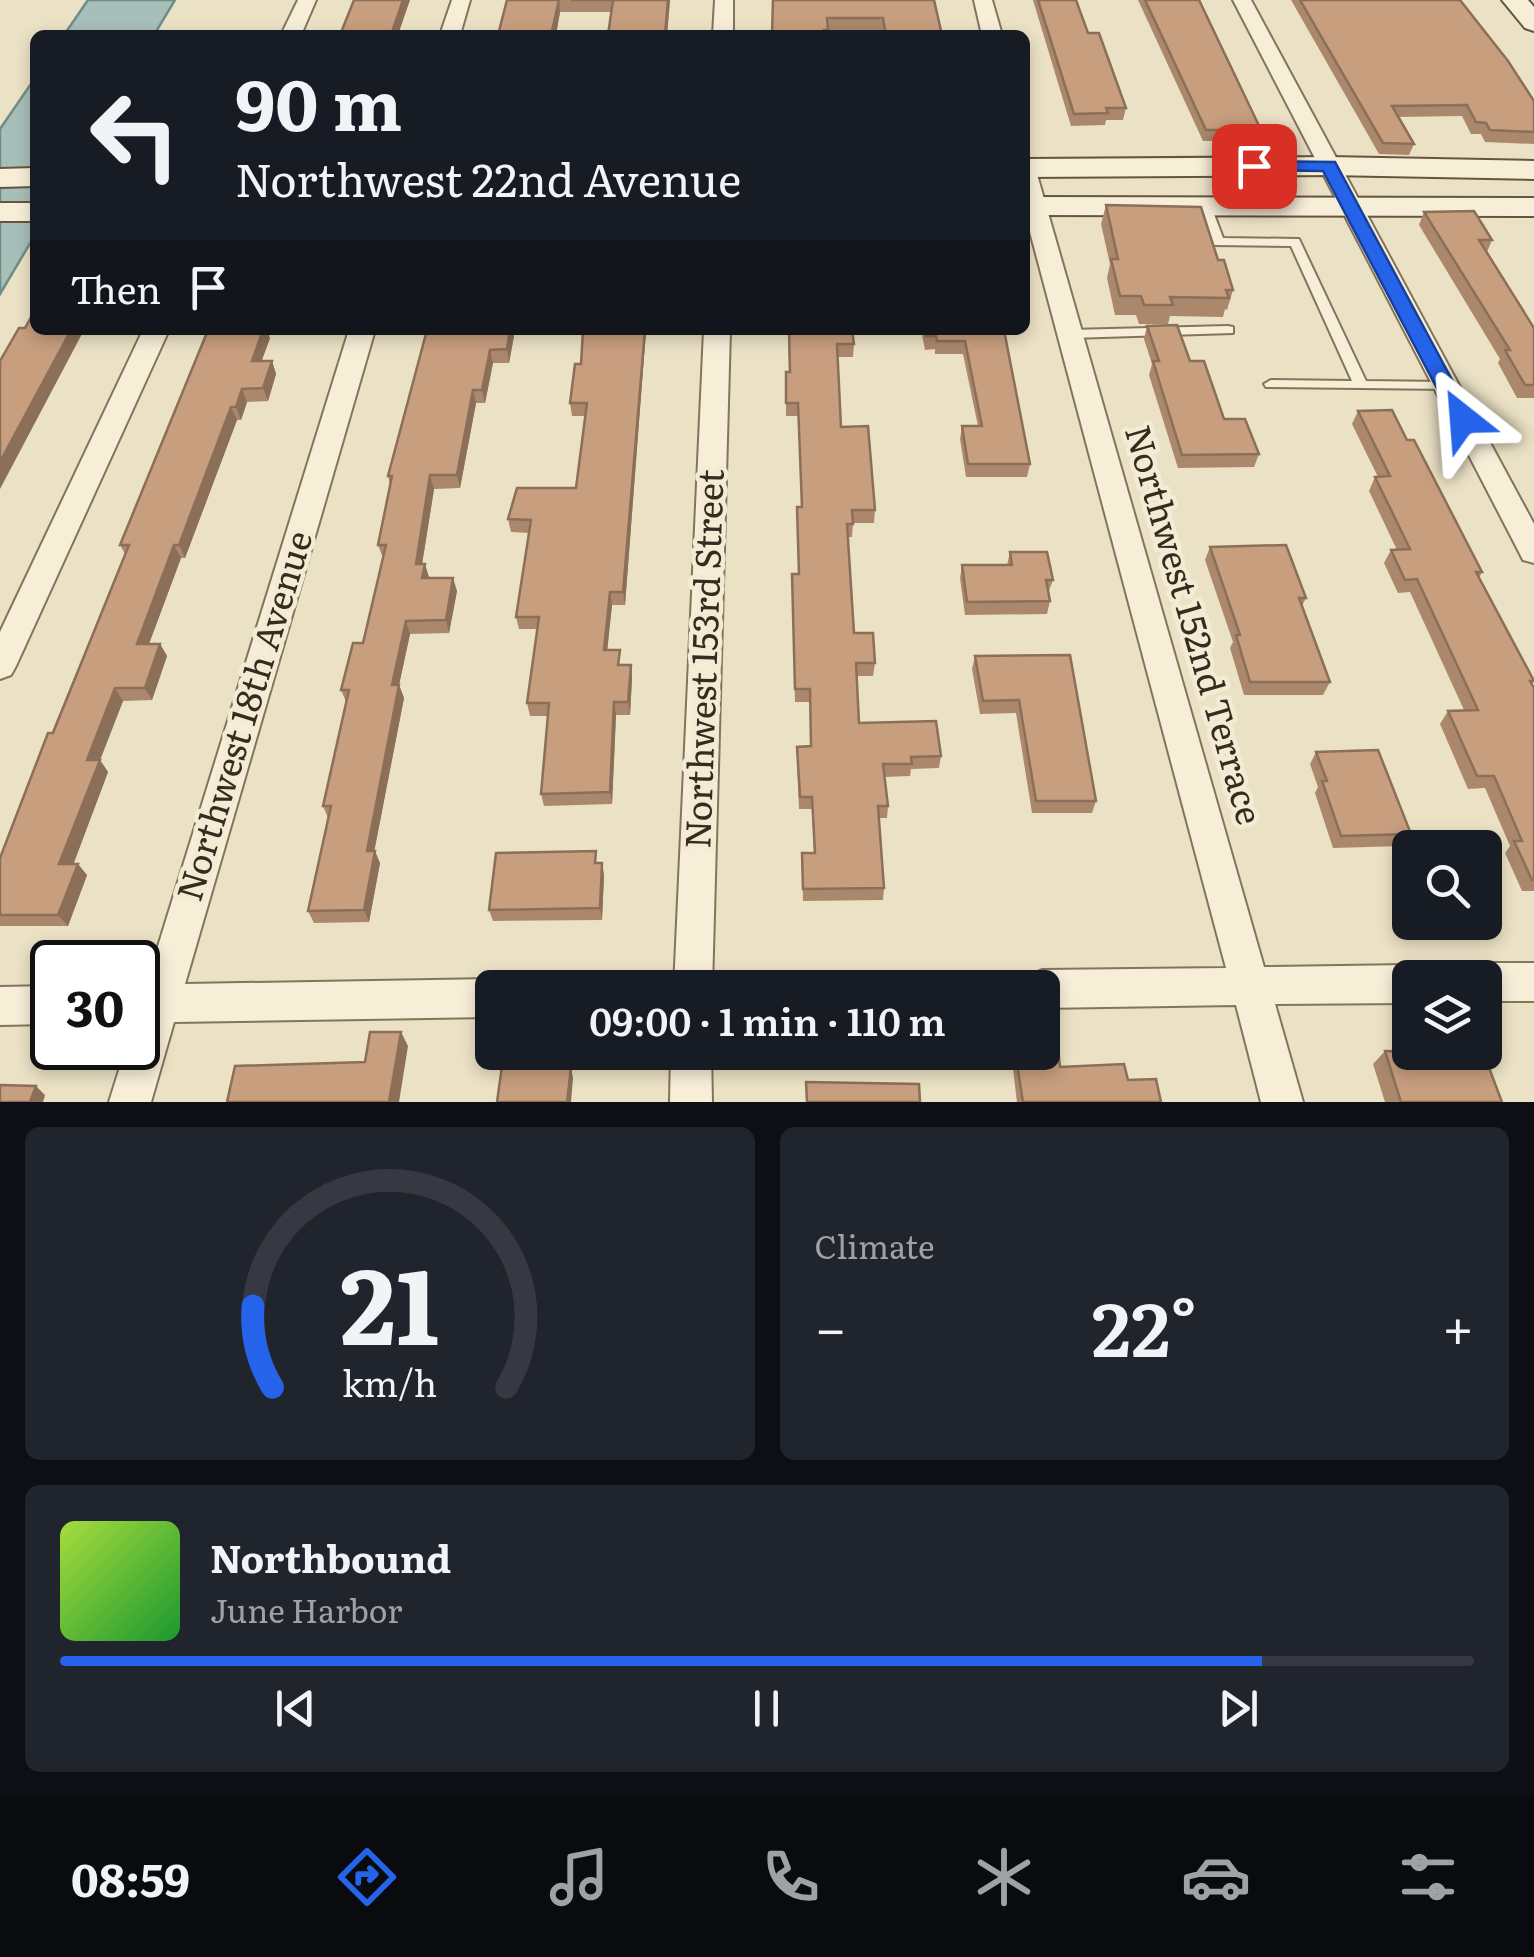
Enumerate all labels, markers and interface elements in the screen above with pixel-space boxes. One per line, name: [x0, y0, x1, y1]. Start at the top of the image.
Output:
text: 90 m: [235, 49, 402, 153]
icon: left: [70, 70, 200, 200]
pin: [1212, 124, 1297, 209]
icon: arrive: [1227, 139, 1282, 194]
text: Northwest 22nd Avenue: [235, 144, 741, 211]
text: Then: [70, 259, 161, 316]
icon: arrive: [181, 260, 236, 315]
position arrow: [1411, 367, 1515, 471]
street label: Northwest 152nd Terrace: [1114, 418, 1278, 830]
street label: Northwest 153rd Street: [669, 468, 735, 850]
street label: Northwest 18th Avenue: [161, 524, 323, 907]
map controls: [1392, 830, 1502, 1070]
button: search: [1392, 830, 1502, 940]
speed limit sign: 30: [30, 940, 160, 1070]
button: layers: [1392, 960, 1502, 1070]
text: 09:00 · 1 min · 110 m: [589, 991, 946, 1048]
text: Climate: [815, 1221, 935, 1269]
text: 21: [340, 1223, 439, 1377]
text: 22°: [1092, 1269, 1197, 1380]
text: −: [815, 1284, 847, 1366]
text: +: [1442, 1284, 1474, 1366]
text: km/h: [342, 1355, 437, 1408]
text: Northbound: [210, 1528, 451, 1585]
text: June Harbor: [210, 1585, 402, 1633]
icon: previous: [268, 1681, 323, 1736]
icon: pause: [739, 1681, 794, 1736]
icon: next: [1211, 1681, 1266, 1736]
icon: directions: [332, 1842, 402, 1912]
icon: music: [544, 1842, 614, 1912]
icon: phone: [756, 1842, 826, 1912]
icon: climate: [969, 1842, 1039, 1912]
icon: car: [1181, 1842, 1251, 1912]
icon: filters: [1393, 1842, 1463, 1912]
text: 08:59: [71, 1844, 190, 1911]

